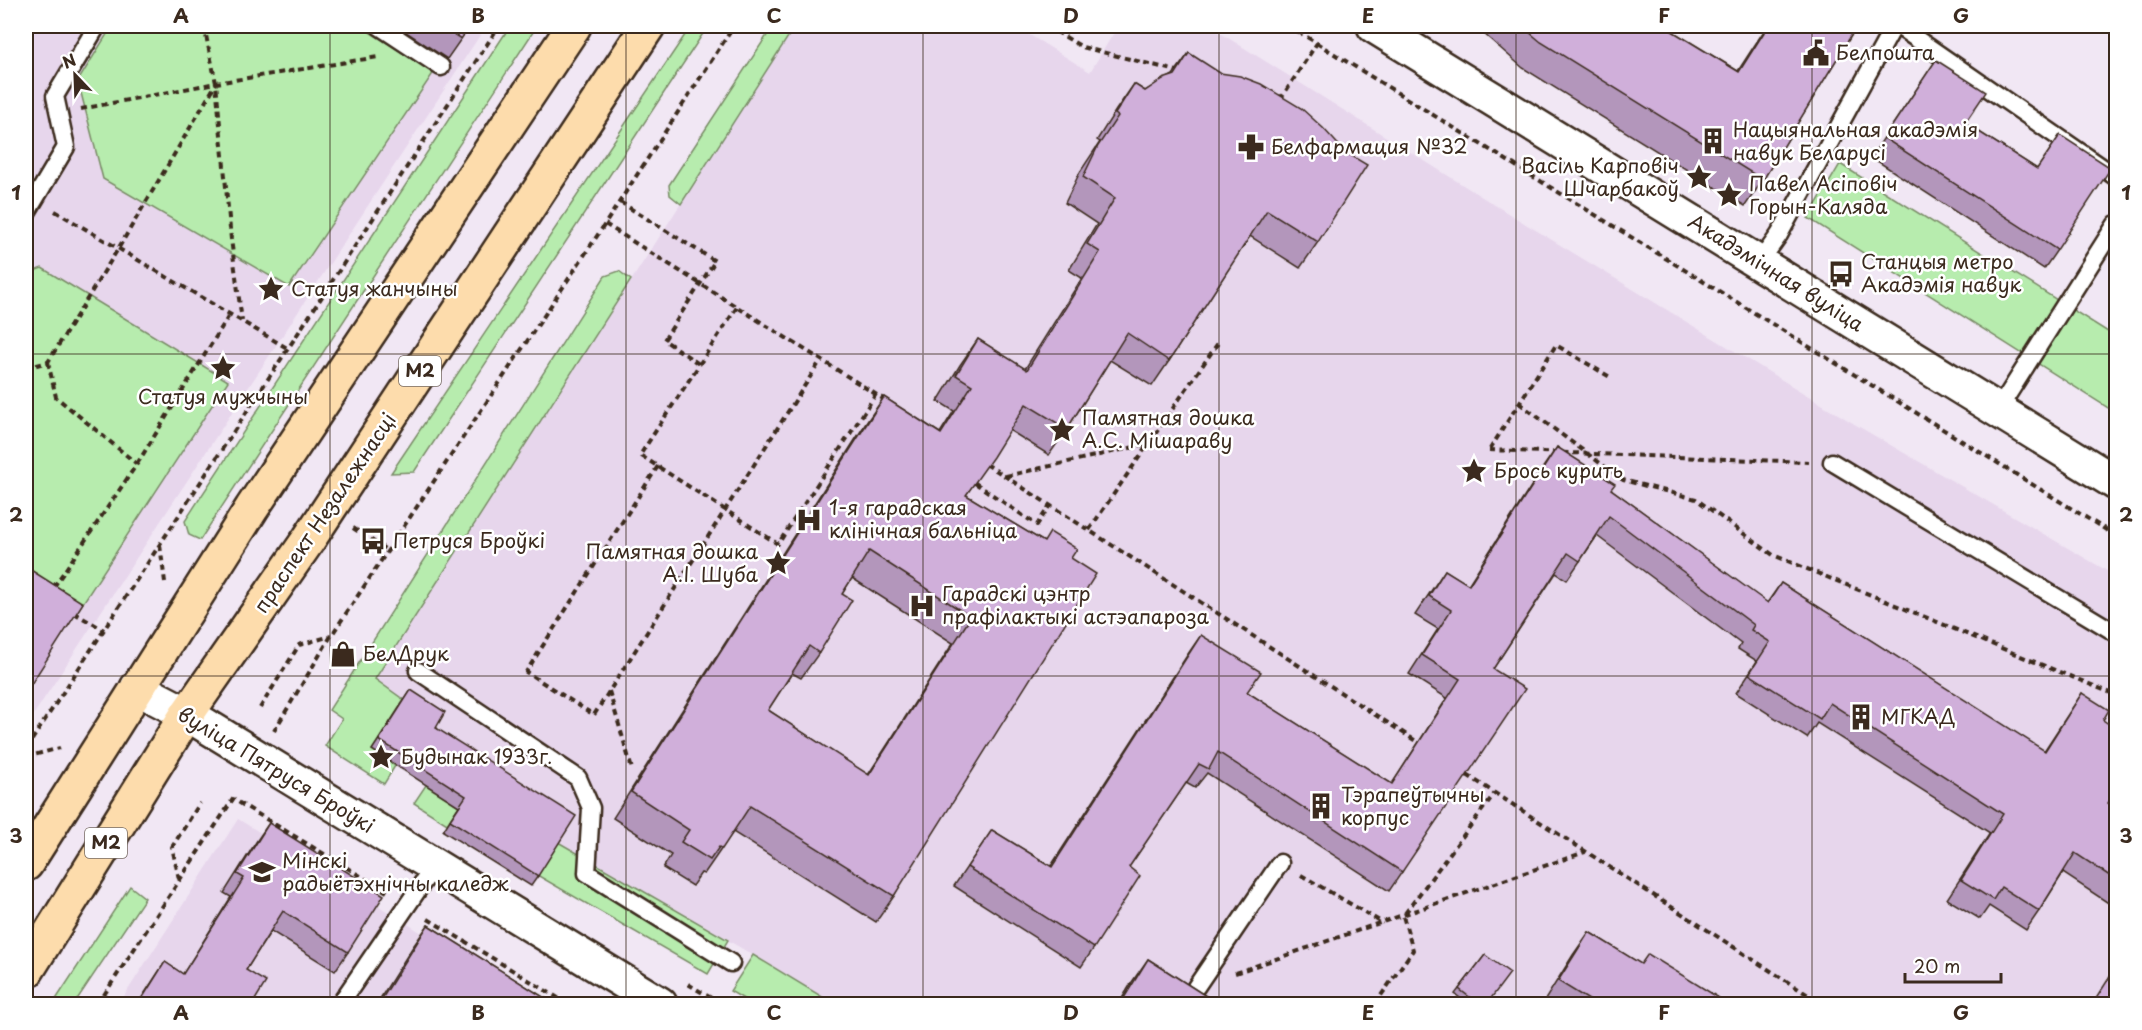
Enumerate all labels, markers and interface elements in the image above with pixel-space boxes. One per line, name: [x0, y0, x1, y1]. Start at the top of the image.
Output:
text: A: [173, 0, 189, 30]
text: B: [471, 0, 485, 30]
text: C: [766, 0, 782, 30]
text: D: [1063, 0, 1079, 30]
text: E: [1362, 0, 1374, 30]
text: F: [1658, 0, 1670, 30]
text: G: [1953, 0, 1969, 30]
place label: Белпошта: [1836, 37, 1935, 67]
public building icon: Белпошта: [1801, 38, 1831, 68]
north arrow: [45, 45, 105, 105]
text: N: [58, 47, 79, 74]
place label: Нацыянальная акадэмія навук Беларусі: [1733, 114, 1978, 167]
building icon: Нацыянальная акадэмія навук Беларусі: [1698, 126, 1728, 156]
place label: Белфармация №32: [1271, 131, 1468, 161]
pharmacy icon: Белфармация №32: [1236, 132, 1266, 162]
place label: Васіль Карповіч Шчарбакоў: [1521, 150, 1679, 203]
place icon: Васіль Карповіч Шчарбакоў: [1684, 162, 1714, 192]
place label: Павел Асіповіч Горын-Каляда: [1749, 168, 1898, 221]
text: 1: [11, 177, 21, 207]
text: 1: [2121, 177, 2131, 207]
place icon: Павел Асіповіч Горын-Каляда: [1714, 180, 1744, 210]
street label: Акадэмічная вуліца: [1683, 206, 1871, 339]
place label: Станцыя метро Акадэмія навук: [1861, 246, 2021, 299]
bus stop icon: Станцыя метро Акадэмія навук: [1826, 259, 1856, 289]
place label: Статуя жанчыны: [291, 273, 458, 303]
place icon: Статуя жанчыны: [256, 274, 286, 304]
place icon: Статуя мужчыны: [208, 353, 238, 383]
road number: М2: [399, 356, 441, 386]
place label: Статуя мужчыны: [138, 381, 308, 411]
place label: Памятная дошка А.С. Мішараву: [1082, 402, 1255, 455]
street label: праспект Незалежнасці: [246, 406, 403, 619]
place icon: Памятная дошка А.С. Мішараву: [1047, 415, 1077, 445]
place label: Брось курить: [1494, 455, 1623, 485]
place icon: Брось курить: [1459, 456, 1489, 486]
place label: 1-я гарадская клінічная бальніца: [829, 492, 1018, 545]
text: 2: [9, 499, 23, 529]
text: 2: [2119, 499, 2133, 529]
hospital icon: 1-я гарадская клінічная бальніца: [794, 505, 824, 535]
place label: Петруся Броўкі: [393, 525, 545, 555]
bus stop icon: Петруся Броўкі: [358, 526, 388, 556]
place label: Памятная дошка А.І. Шуба: [586, 536, 759, 589]
place icon: Памятная дошка А.І. Шуба: [763, 548, 793, 578]
place label: Гарадскі цэнтр прафілактыкі астэапароза: [942, 578, 1210, 631]
hospital icon: Гарадскі цэнтр прафілактыкі астэапароза: [907, 591, 937, 621]
place label: БелДрук: [363, 638, 449, 668]
shop icon: БелДрук: [328, 639, 358, 669]
street label: вуліца Пятруся Броўкі: [172, 698, 381, 840]
place label: МГКАД: [1881, 701, 1956, 731]
building icon: МГКАД: [1846, 702, 1876, 732]
place label: Будынак 1933г.: [401, 741, 553, 771]
place icon: Будынак 1933г.: [366, 742, 396, 772]
place label: Тэрапеўтычны корпус: [1341, 779, 1485, 832]
building icon: Тэрапеўтычны корпус: [1306, 791, 1336, 821]
text: 3: [9, 820, 23, 850]
text: 3: [2119, 820, 2133, 850]
road number: М2: [85, 828, 127, 858]
place label: Мінскі радыётэхнічны каледж: [282, 845, 509, 898]
school or university icon: Мінскі радыётэхнічны каледж: [247, 857, 277, 887]
scale bar: [1905, 946, 2001, 984]
text: 20 m: [1914, 952, 1960, 979]
text: A: [173, 997, 189, 1027]
text: B: [471, 997, 485, 1027]
text: C: [766, 997, 782, 1027]
text: D: [1063, 997, 1079, 1027]
text: E: [1362, 997, 1374, 1027]
text: F: [1658, 997, 1670, 1027]
text: G: [1953, 997, 1969, 1027]

